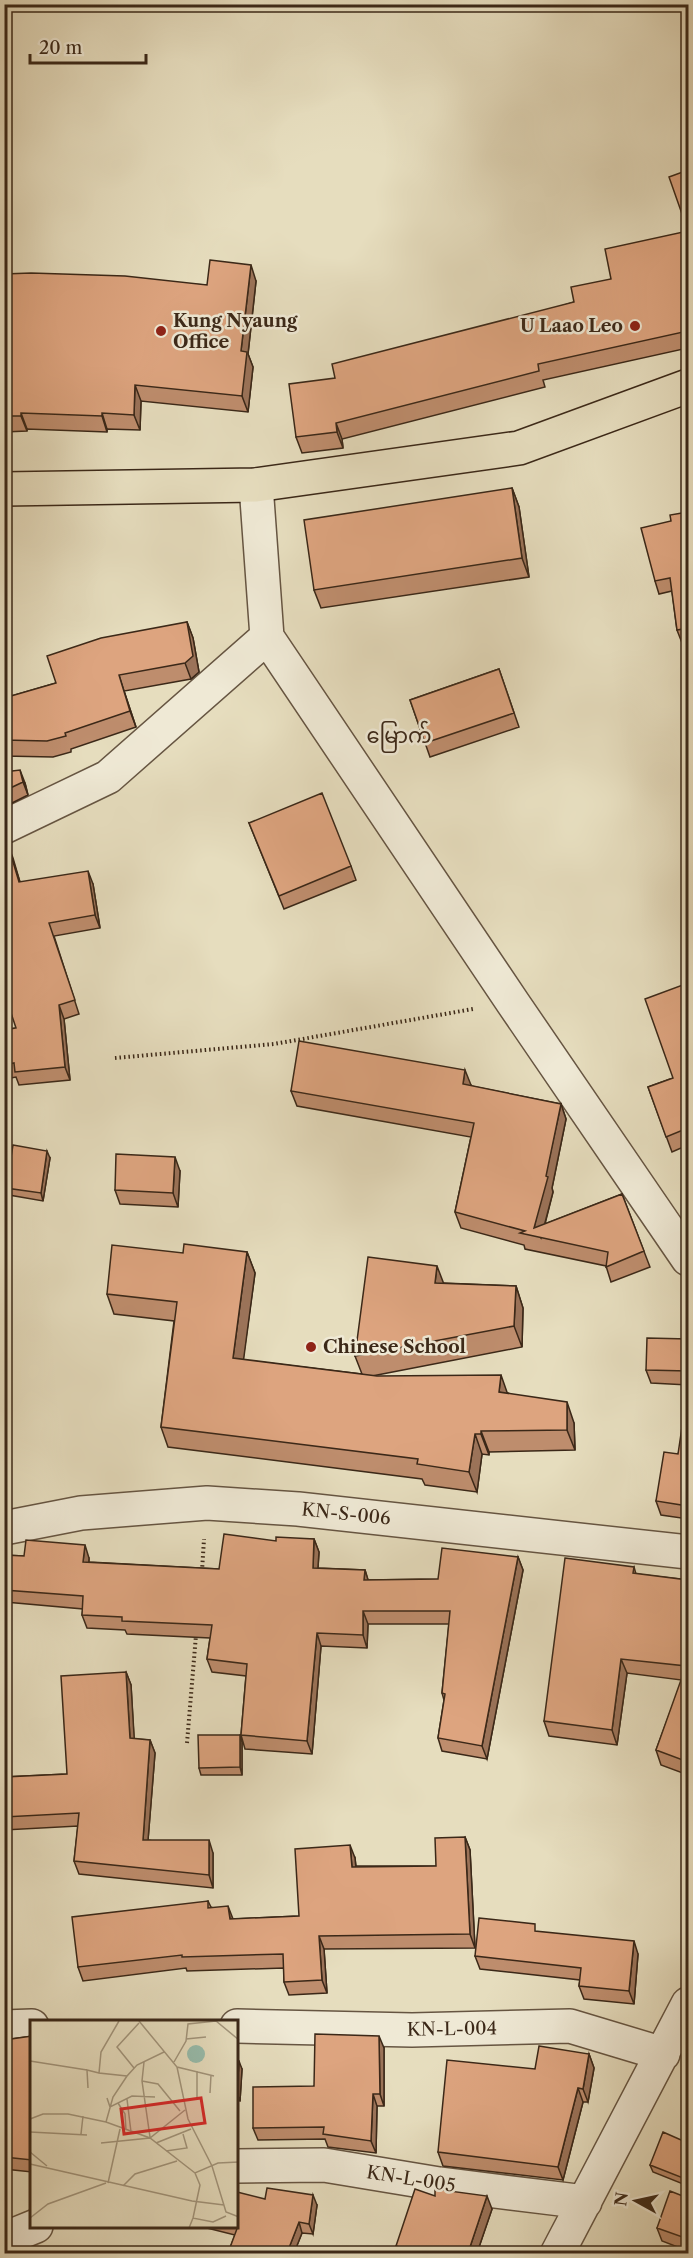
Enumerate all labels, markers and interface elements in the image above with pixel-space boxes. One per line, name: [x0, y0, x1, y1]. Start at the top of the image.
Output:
scale bar: [30, 27, 146, 65]
text: 20 m: [39, 37, 83, 59]
place label: Kung Nyaung Office: [173, 310, 298, 353]
place label: U Laao Leo: [520, 315, 623, 337]
marker: U Laao Leo: [628, 319, 642, 333]
marker: Kung Nyaung Office: [154, 324, 168, 338]
district label: မြောက်: [366, 720, 432, 753]
place label: Chinese School: [323, 1336, 466, 1358]
marker: Chinese School: [304, 1340, 318, 1354]
street label: KN-S-006: [300, 1498, 392, 1530]
street label: KN-L-004: [407, 2017, 497, 2041]
inset map: [30, 2020, 238, 2228]
street label: KN-L-005: [365, 2161, 457, 2197]
north arrow: [606, 2171, 666, 2231]
text: N: [610, 2191, 632, 2207]

